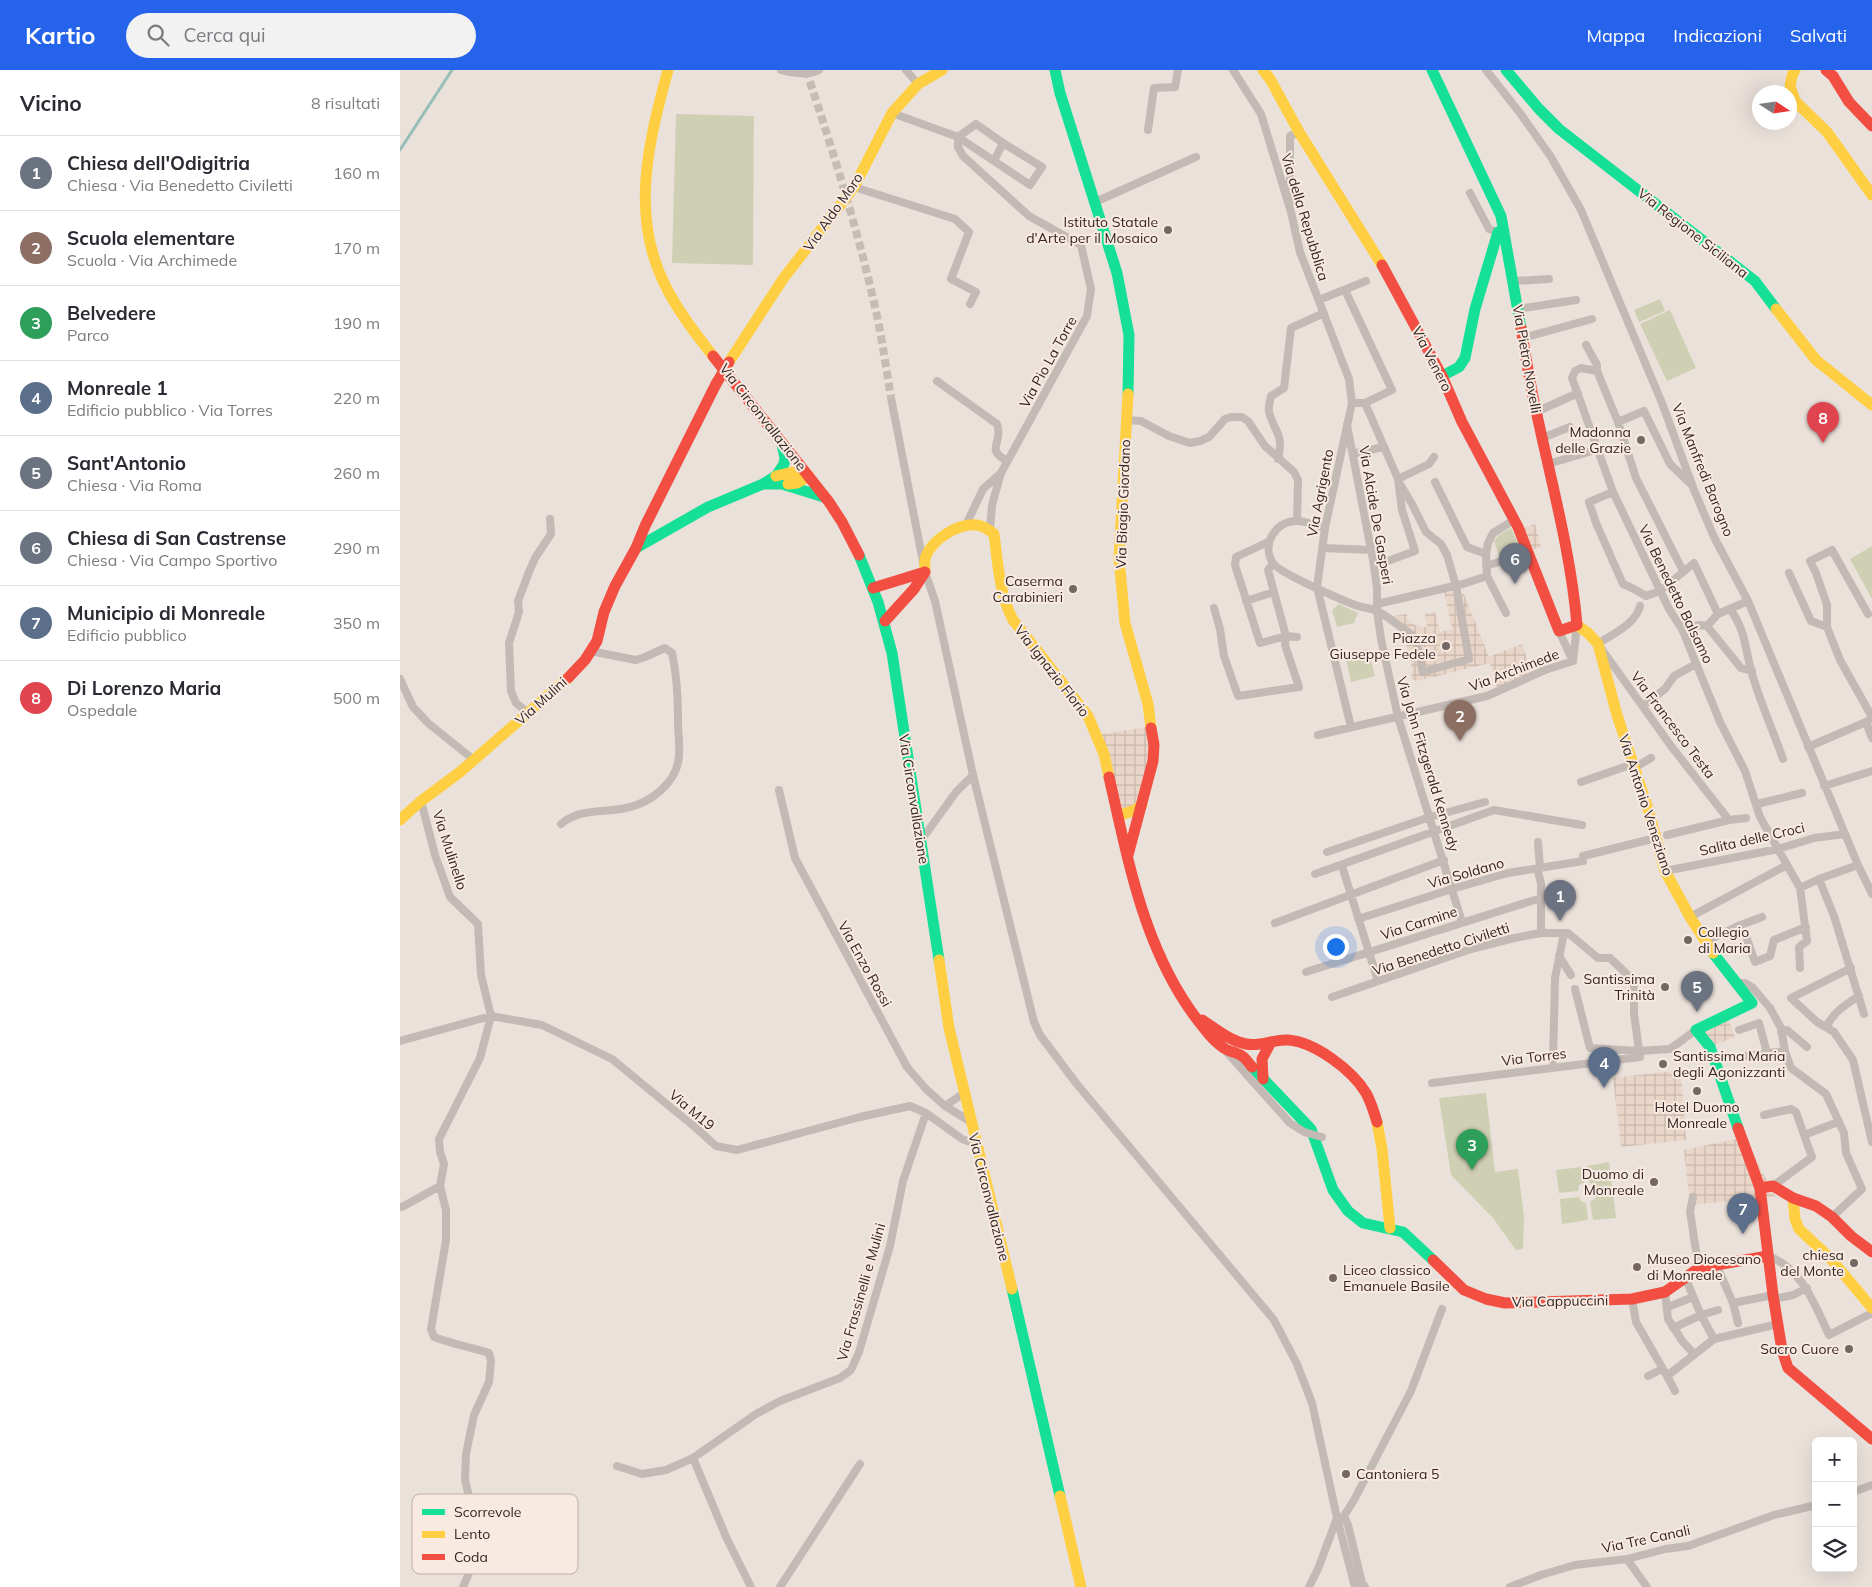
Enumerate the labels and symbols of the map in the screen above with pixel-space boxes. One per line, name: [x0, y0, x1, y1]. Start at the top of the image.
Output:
north arrow: [1752, 85, 1797, 130]
street label: Via della Repubblica: [1277, 151, 1333, 283]
street label: Via Aldo Moro: [799, 169, 867, 255]
street label: Via Regione Siciliana: [1634, 184, 1752, 282]
place label: Istituto Statale d'Arte per il Mosaico: [1026, 213, 1158, 247]
marker: Istituto Statale d'Arte per il Mosaico: [1162, 224, 1174, 236]
street label: Via Pietro Novelli: [1509, 303, 1545, 415]
street label: Via Pio La Torre: [1015, 313, 1081, 411]
street label: Via Venero: [1408, 323, 1456, 395]
street label: Via Circonvallazione: [716, 360, 810, 474]
street label: Via Manfredi Barogno: [1668, 401, 1738, 539]
pin: 8: [1807, 402, 1839, 443]
place label: Madonna delle Grazie: [1555, 423, 1631, 457]
marker: Madonna delle Grazie: [1635, 434, 1647, 446]
street label: Via Biagio Giordano: [1112, 439, 1134, 569]
street label: Via Alcide De Gasperi: [1355, 444, 1397, 586]
street label: Via Agrigento: [1303, 447, 1337, 539]
street label: Via Benedetto Balsamo: [1635, 522, 1717, 666]
pin: 6: [1499, 543, 1531, 584]
place label: Caserma Carabinieri: [993, 572, 1063, 606]
marker: Caserma Carabinieri: [1067, 583, 1079, 595]
street label: Via Ignazio Florio: [1011, 621, 1093, 721]
place label: Piazza Giuseppe Fedele: [1330, 629, 1436, 663]
marker: Piazza Giuseppe Fedele: [1440, 640, 1452, 652]
street label: Via Archimede: [1467, 645, 1561, 695]
street label: Via Francesco Testa: [1627, 668, 1719, 782]
street label: Via Mulini: [511, 673, 571, 729]
street label: Via John Fitzgerald Kennedy: [1393, 674, 1463, 854]
pin: 2: [1444, 700, 1476, 741]
street label: Via Antonio Veneziano: [1615, 732, 1677, 878]
street label: Via Circonvallazione: [895, 733, 933, 865]
street label: Via Mulinello: [429, 808, 471, 892]
street label: Salita delle Croci: [1698, 818, 1806, 860]
street label: Via Soldano: [1426, 854, 1506, 892]
pin: 1: [1544, 880, 1576, 921]
street label: Via Carmine: [1378, 902, 1460, 944]
street label: Via Enzo Rossi: [834, 918, 896, 1010]
street label: Via Benedetto Civiletti: [1370, 918, 1512, 980]
place label: Collegio di Maria: [1698, 923, 1751, 957]
your location: [1323, 934, 1349, 960]
marker: Collegio di Maria: [1682, 934, 1694, 946]
place label: Santissima Trinità: [1584, 970, 1655, 1004]
pin: 5: [1681, 971, 1713, 1012]
marker: Santissima Trinità: [1659, 981, 1671, 993]
street label: Via Torres: [1501, 1044, 1567, 1070]
pin: 4: [1588, 1047, 1620, 1088]
place label: Santissima Maria degli Agonizzanti: [1673, 1047, 1785, 1081]
marker: Santissima Maria degli Agonizzanti: [1657, 1058, 1669, 1070]
marker: Hotel Duomo Monreale: [1691, 1085, 1703, 1097]
street label: Via M19: [666, 1086, 718, 1134]
place label: Hotel Duomo Monreale: [1655, 1098, 1739, 1132]
pin: 3: [1456, 1129, 1488, 1170]
street label: Via Circonvallazione: [964, 1131, 1014, 1263]
place label: Duomo di Monreale: [1582, 1165, 1644, 1199]
marker: Duomo di Monreale: [1648, 1176, 1660, 1188]
pin: 7: [1727, 1193, 1759, 1234]
street label: Via Frassinelli e Mulini: [833, 1221, 889, 1363]
place label: chiesa del Monte: [1780, 1246, 1844, 1280]
place label: Museo Diocesano di Monreale: [1647, 1250, 1761, 1284]
marker: chiesa del Monte: [1848, 1257, 1860, 1269]
place label: Liceo classico Emanuele Basile: [1343, 1261, 1450, 1295]
marker: Museo Diocesano di Monreale: [1631, 1261, 1643, 1273]
marker: Liceo classico Emanuele Basile: [1327, 1272, 1339, 1284]
street label: Via Cappuccini: [1512, 1291, 1608, 1311]
place label: Sacro Cuore: [1760, 1340, 1839, 1358]
marker: Sacro Cuore: [1843, 1343, 1855, 1355]
place label: Cantoniera 5: [1356, 1465, 1439, 1483]
marker: Cantoniera 5: [1340, 1468, 1352, 1480]
legend: [412, 1494, 578, 1574]
text: Scorrevole: [454, 1503, 521, 1521]
street label: Via Tre Canali: [1600, 1521, 1692, 1557]
text: Lento: [454, 1525, 490, 1543]
text: Coda: [454, 1548, 488, 1566]

